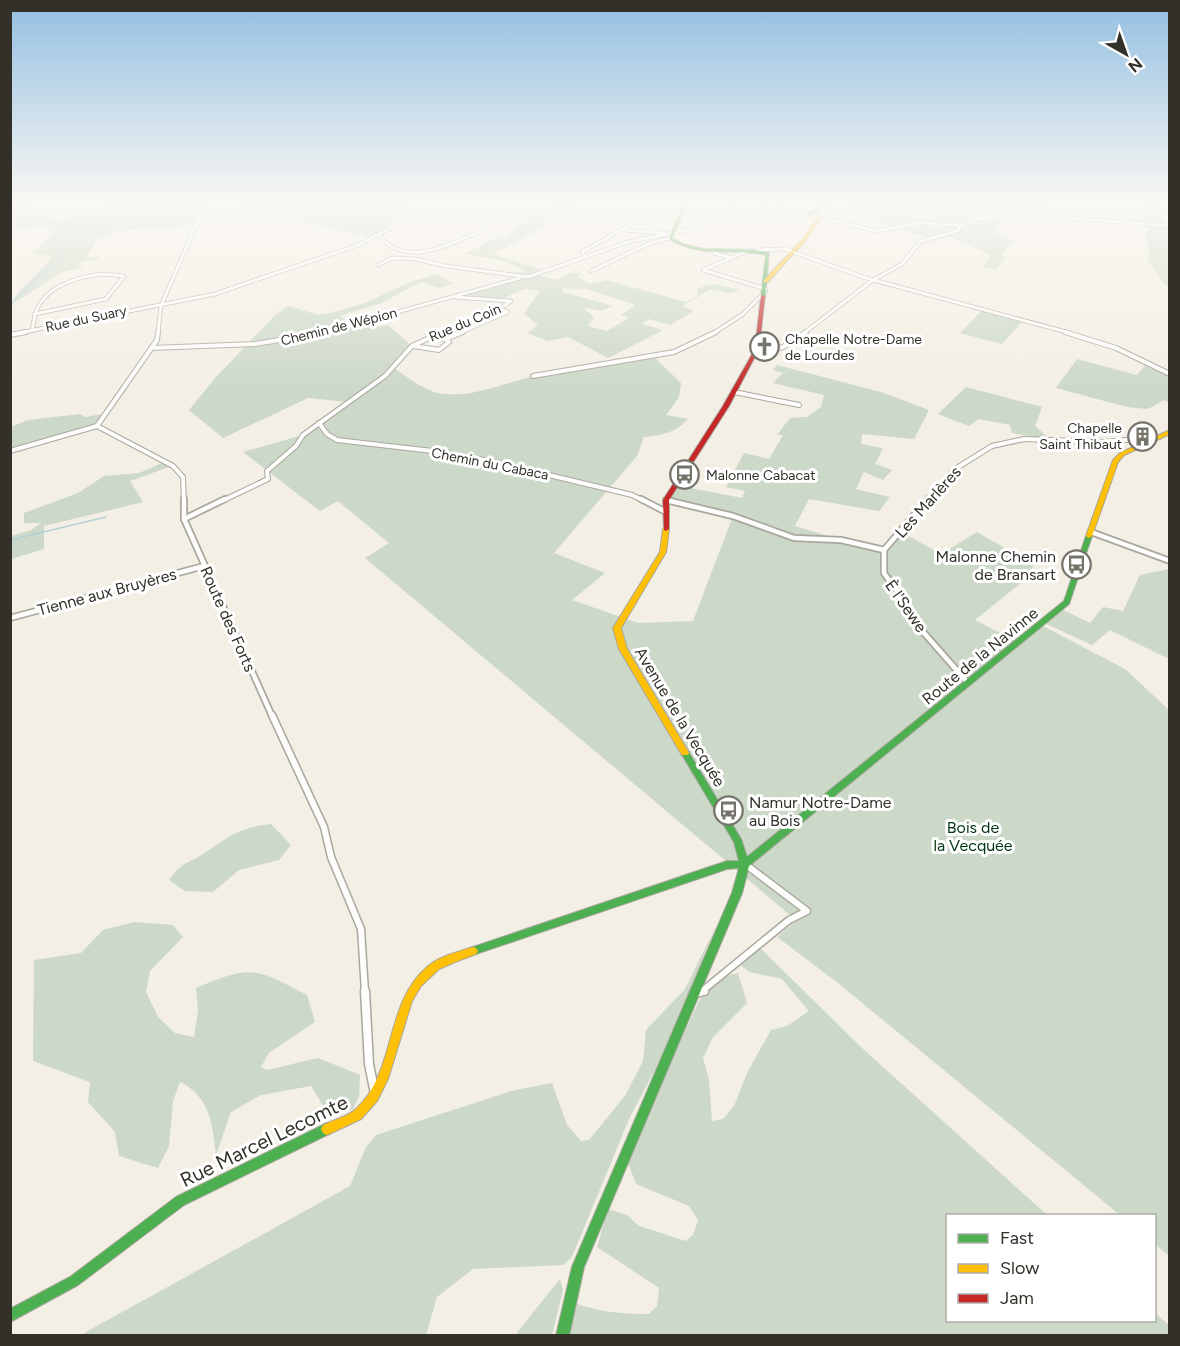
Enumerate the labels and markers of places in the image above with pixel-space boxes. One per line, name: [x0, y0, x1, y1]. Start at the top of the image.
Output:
church icon: Chapelle Notre-Dame de Lourdes: [748, 331, 780, 363]
place label: Chapelle Notre-Dame de Lourdes: [785, 331, 922, 364]
place label: Chapelle Saint Thibaut: [1039, 420, 1122, 453]
building icon: Chapelle Saint Thibaut: [1127, 420, 1159, 452]
bus stop icon: Malonne Cabacat: [669, 459, 701, 491]
place label: Malonne Cabacat: [706, 467, 816, 484]
place label: Malonne Chemin de Bransart: [936, 547, 1056, 584]
bus stop icon: Malonne Chemin de Bransart: [1061, 549, 1093, 581]
place label: Namur Notre-Dame au Bois: [749, 793, 892, 830]
bus stop icon: Namur Notre-Dame au Bois: [712, 795, 744, 827]

